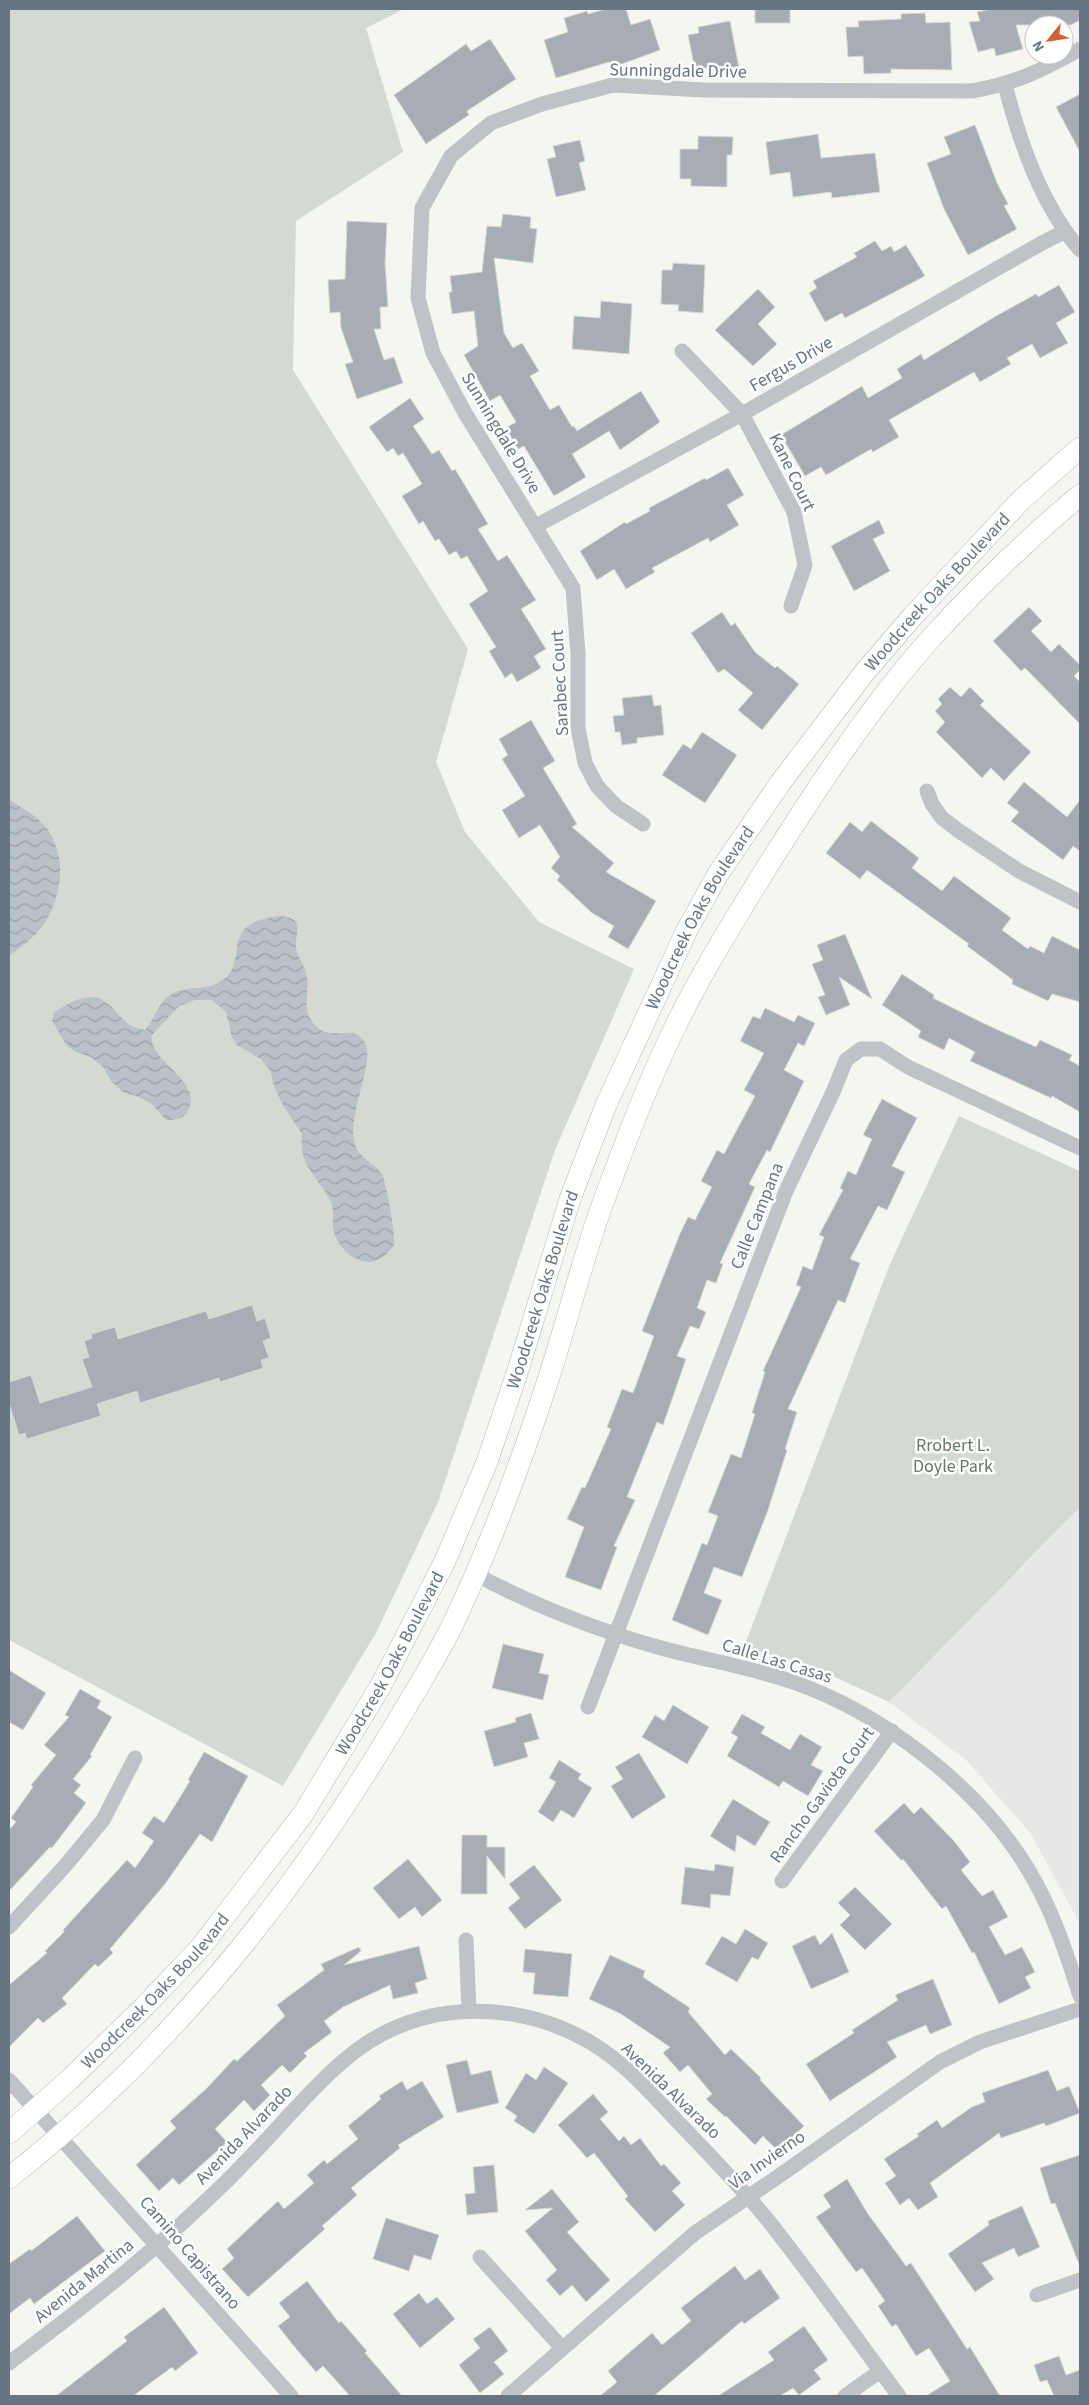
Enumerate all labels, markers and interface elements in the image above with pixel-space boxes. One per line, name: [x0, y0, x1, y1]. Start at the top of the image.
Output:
north arrow: [1024, 15, 1074, 65]
text: N: [1028, 37, 1050, 55]
street label: Sunningdale Drive: [609, 57, 747, 85]
street label: Fergus Drive: [745, 330, 837, 398]
street label: Sunningdale Drive: [455, 368, 547, 498]
street label: Kane Court: [762, 429, 822, 515]
street label: Woodcreek Oaks Boulevard: [858, 507, 1016, 677]
street label: Sarabec Court: [545, 629, 575, 737]
street label: Woodcreek Oaks Boulevard: [639, 821, 760, 1014]
street label: Calle Campana: [724, 1159, 790, 1273]
street label: Woodcreek Oaks Boulevard: [500, 1187, 585, 1392]
park label: Rrobert L. Doyle Park: [913, 1433, 993, 1479]
street label: Woodcreek Oaks Boulevard: [329, 1567, 450, 1760]
street label: Calle Las Casas: [719, 1632, 835, 1690]
street label: Rancho Gaviota Court: [764, 1722, 880, 1868]
street label: Woodcreek Oaks Boulevard: [75, 1908, 235, 2075]
street label: Avenida Alvarado: [616, 2037, 726, 2145]
street label: Avenida Alvarado: [190, 2080, 298, 2190]
street label: Via Invierno: [724, 2124, 810, 2196]
street label: Camino Capistrano: [134, 2191, 246, 2315]
street label: Avenida Martina: [29, 2233, 139, 2329]

